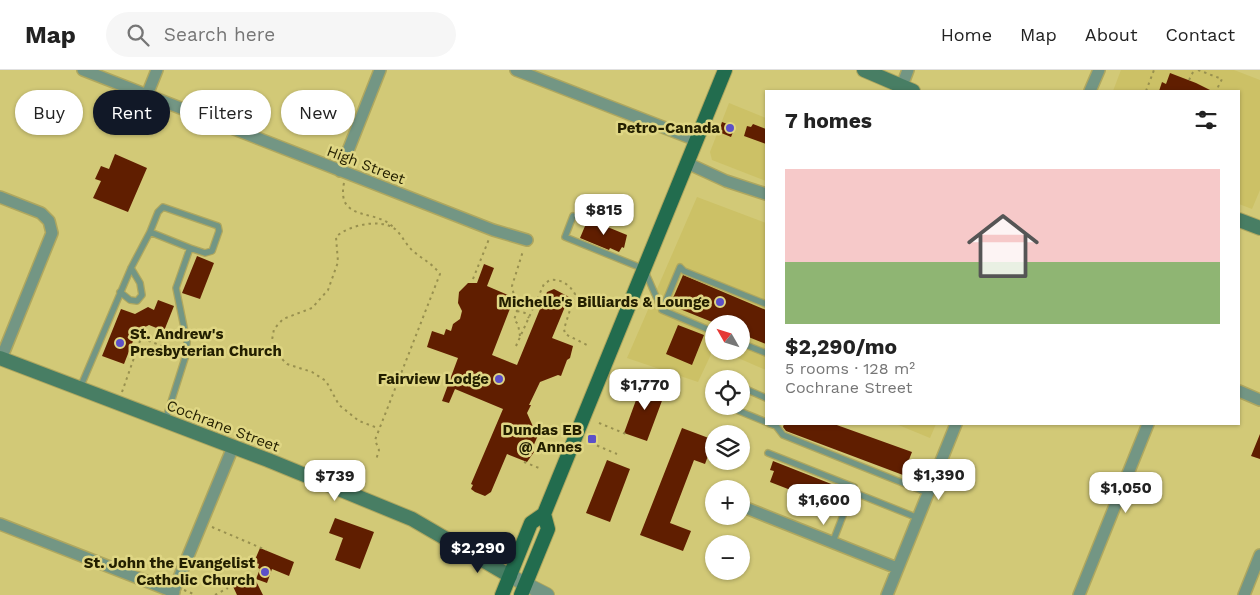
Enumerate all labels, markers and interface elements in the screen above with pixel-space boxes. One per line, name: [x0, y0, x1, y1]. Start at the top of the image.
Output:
search box: [106, 12, 456, 57]
text: Map: [25, 21, 76, 49]
icon: search: [124, 21, 152, 49]
text: Search here: [164, 23, 275, 46]
text: Home: [941, 24, 992, 45]
text: Map: [1020, 24, 1057, 45]
text: About: [1085, 24, 1137, 45]
text: Contact: [1165, 24, 1235, 45]
chip: Buy: [15, 90, 83, 135]
chip: Rent: [93, 90, 170, 135]
chip: Filters: [180, 90, 271, 135]
chip: New: [281, 90, 355, 135]
icon: filters: [1192, 106, 1220, 134]
text: 7 homes: [785, 108, 872, 133]
place label: Petro-Canada: [617, 119, 720, 137]
marker: Petro-Canada: [724, 122, 736, 134]
street label: High Street: [324, 142, 408, 188]
pin: $815: [574, 194, 634, 236]
text: $815: [586, 200, 622, 219]
icon: home: [958, 201, 1048, 291]
place label: Michelle's Billiards & Lounge: [498, 293, 710, 311]
marker: Michelle's Billiards & Lounge: [714, 296, 726, 308]
north arrow: [705, 315, 750, 360]
map controls: [705, 315, 750, 580]
place label: St. Andrew's Presbyterian Church: [130, 325, 282, 360]
text: $2,290/mo: [785, 334, 897, 359]
marker: St. Andrew's Presbyterian Church: [114, 337, 126, 349]
text: 5 rooms · 128 m²: [785, 359, 915, 378]
pin: $1,770: [604, 368, 686, 411]
place label: Fairview Lodge: [378, 370, 489, 388]
button: locate: [705, 370, 750, 415]
marker: Fairview Lodge: [493, 373, 505, 385]
text: $1,770: [620, 375, 670, 394]
text: Cochrane Street: [785, 378, 913, 397]
street label: Cochrane Street: [164, 396, 283, 456]
place label: Dundas EB @ Annes: [503, 421, 582, 456]
button: layers: [705, 425, 750, 470]
marker: Dundas EB @ Annes: [586, 433, 598, 445]
pin: $1,390: [898, 458, 980, 501]
pin: $739: [305, 460, 365, 502]
text: $1,390: [913, 465, 965, 484]
text: $739: [315, 466, 355, 485]
pin: $1,050: [1085, 472, 1167, 514]
text: $1,050: [1100, 478, 1152, 497]
button: +: [705, 480, 750, 525]
pin: $1,600: [783, 484, 865, 526]
text: $1,600: [798, 490, 850, 509]
pin: $2,290: [437, 532, 519, 574]
button: −: [705, 535, 750, 580]
text: $2,290: [451, 538, 505, 557]
place label: St. John the Evangelist Catholic Church: [84, 554, 255, 589]
marker: St. John the Evangelist Catholic Church: [259, 566, 271, 578]

